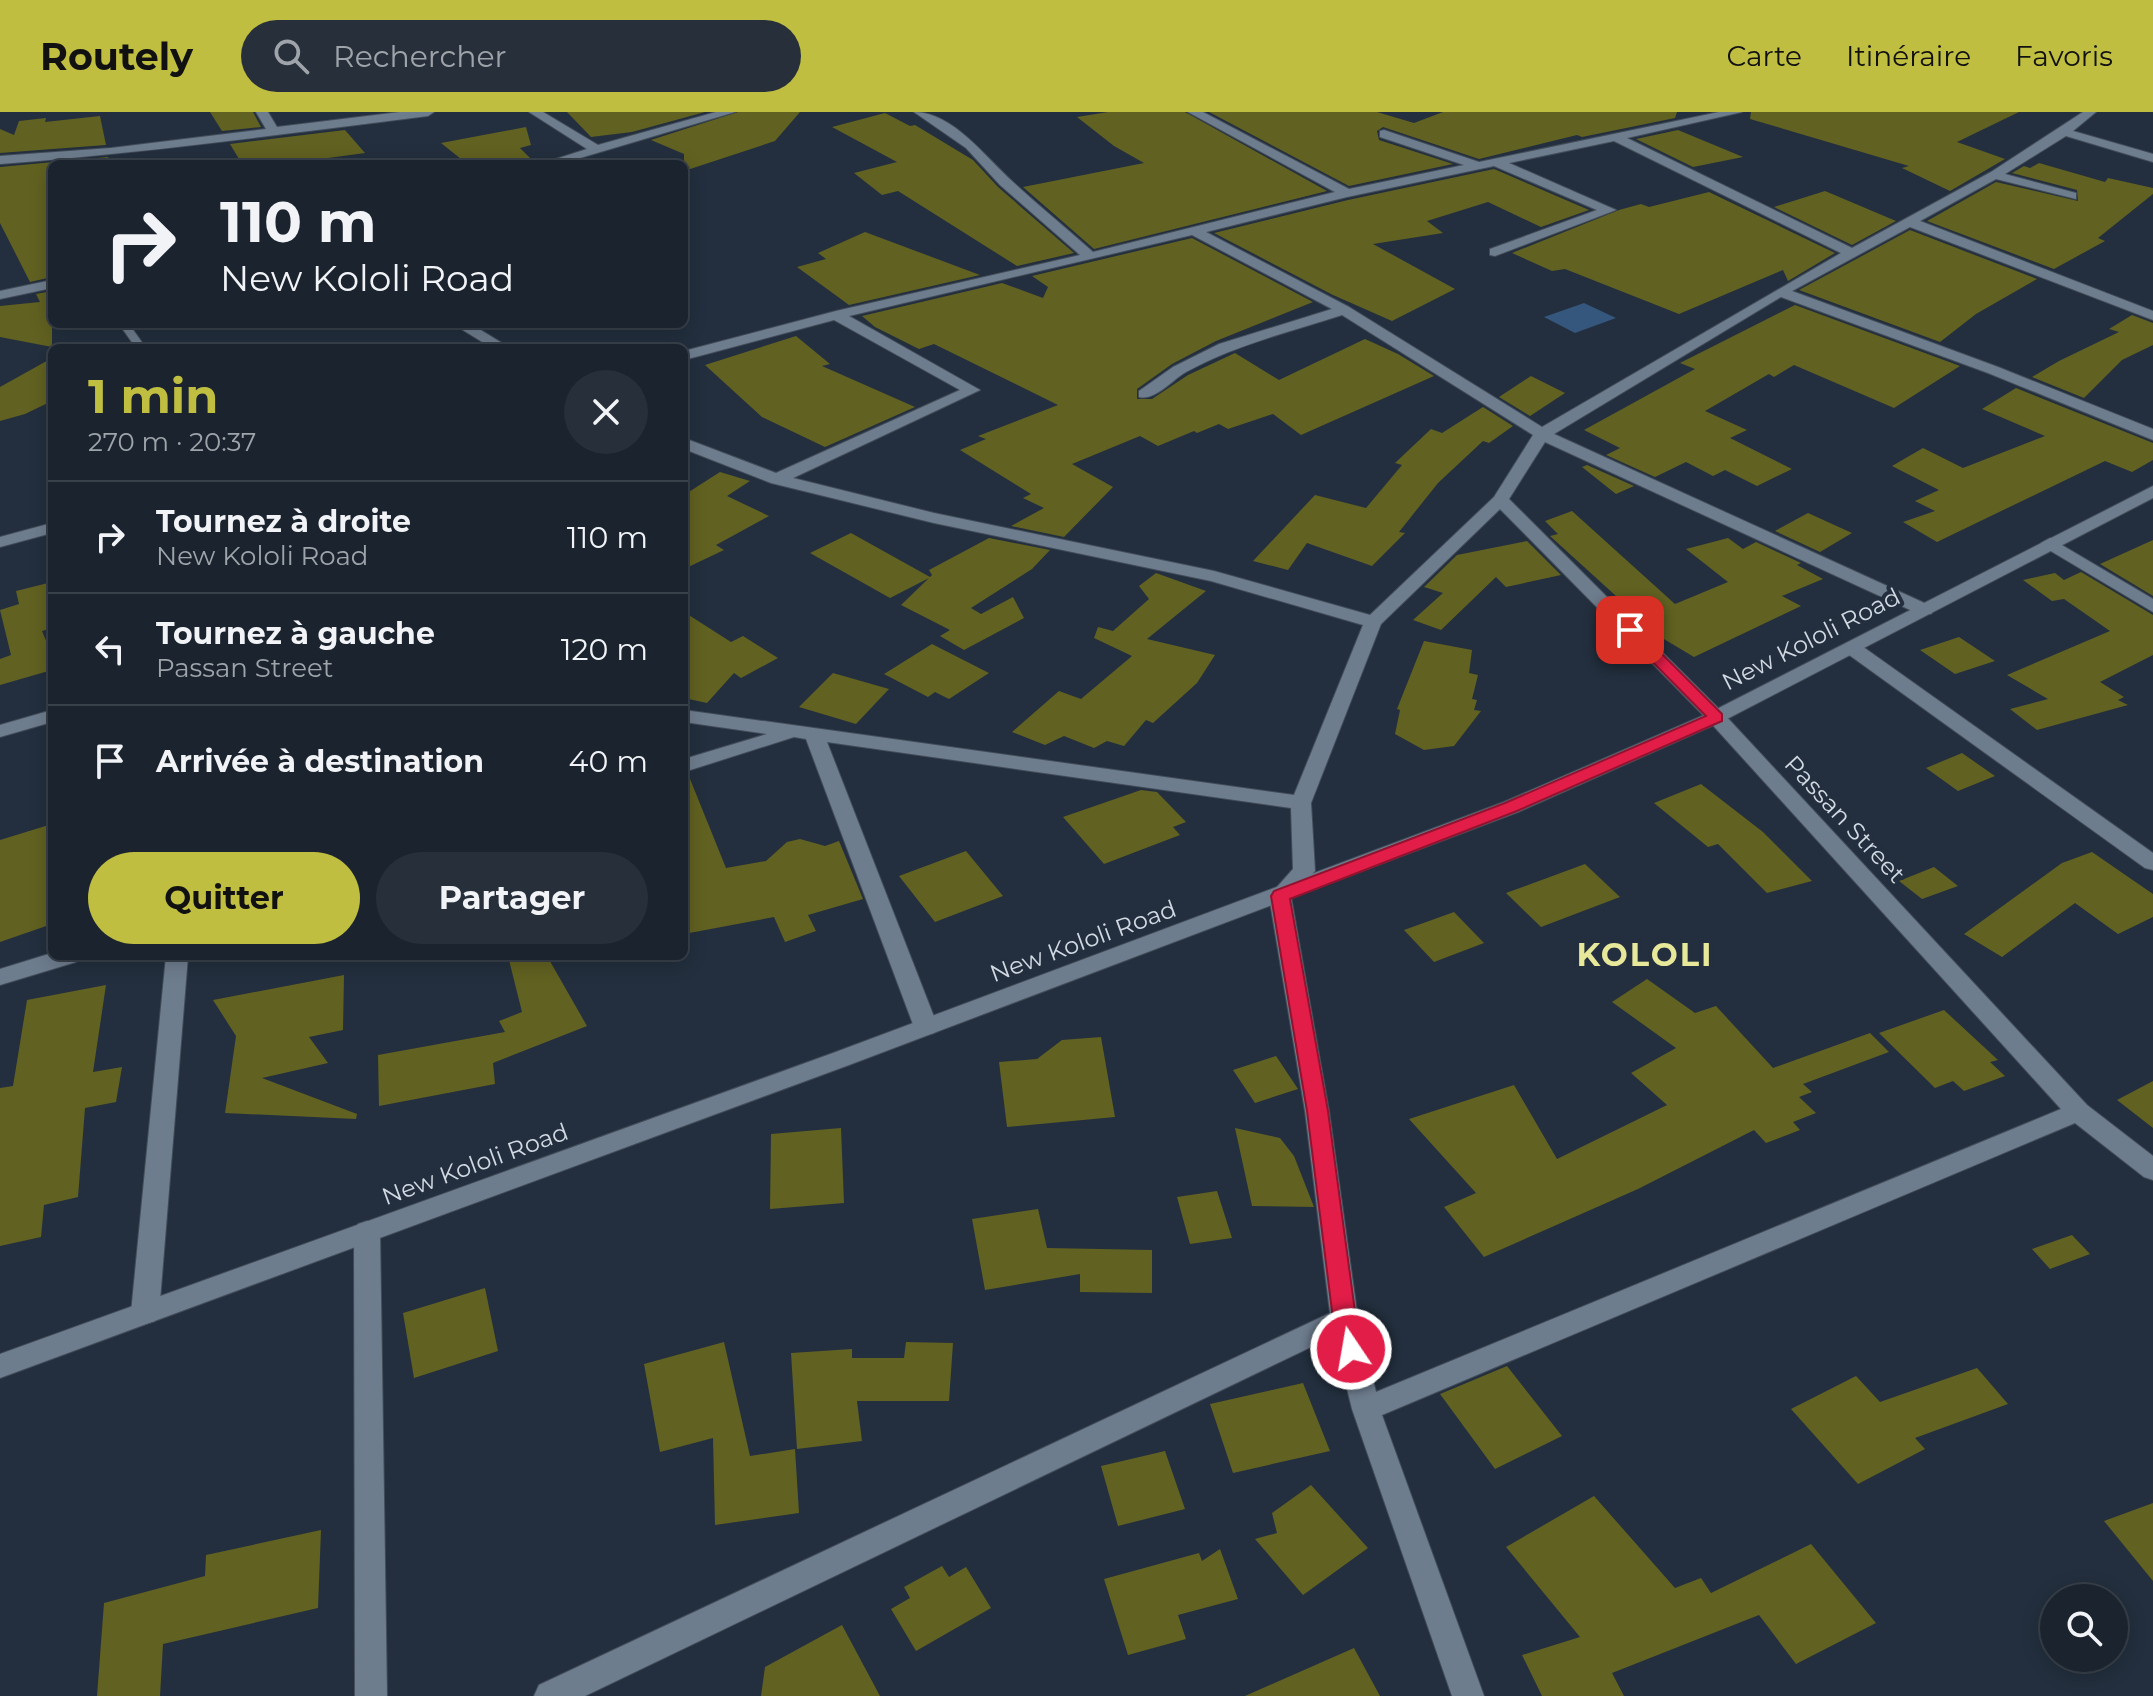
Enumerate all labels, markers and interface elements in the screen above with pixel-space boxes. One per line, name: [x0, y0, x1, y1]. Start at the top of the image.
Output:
search box: [241, 20, 801, 92]
text: Routely: [40, 33, 193, 80]
icon: search: [269, 34, 313, 78]
text: Rechercher: [333, 38, 507, 75]
text: Carte: [1726, 39, 1802, 73]
text: Itinéraire: [1846, 39, 1971, 73]
text: Favoris: [2015, 39, 2113, 73]
text: 110 m: [220, 188, 377, 256]
icon: right: [88, 192, 192, 296]
text: New Kololi Road: [220, 256, 514, 300]
text: 1 min: [88, 367, 218, 425]
button: close: [564, 370, 648, 454]
text: 270 m · 20:37: [88, 426, 256, 458]
text: Tournez à droite: [156, 503, 411, 540]
icon: right: [88, 515, 132, 559]
text: 110 m: [567, 519, 648, 556]
text: New Kololi Road: [156, 540, 369, 572]
street label: New Kololi Road: [1717, 582, 1905, 696]
pin: [1596, 596, 1664, 664]
icon: arrive: [1608, 608, 1652, 652]
text: Tournez à gauche: [156, 615, 435, 652]
icon: left: [88, 627, 132, 671]
text: 120 m: [561, 631, 648, 668]
text: Passan Street: [156, 652, 333, 684]
icon: arrive: [88, 739, 132, 783]
text: Arrivée à destination: [156, 743, 484, 780]
text: 40 m: [569, 743, 648, 780]
street label: Passan Street: [1779, 749, 1912, 889]
button: Quitter: [88, 852, 360, 944]
button: Partager: [376, 852, 648, 944]
street label: New Kololi Road: [986, 894, 1180, 988]
district label: KOLOLI: [1576, 935, 1714, 974]
street label: New Kololi Road: [378, 1117, 572, 1211]
position arrow: [1309, 1307, 1393, 1391]
map controls: [2040, 1584, 2128, 1672]
button: search: [2040, 1584, 2128, 1672]

